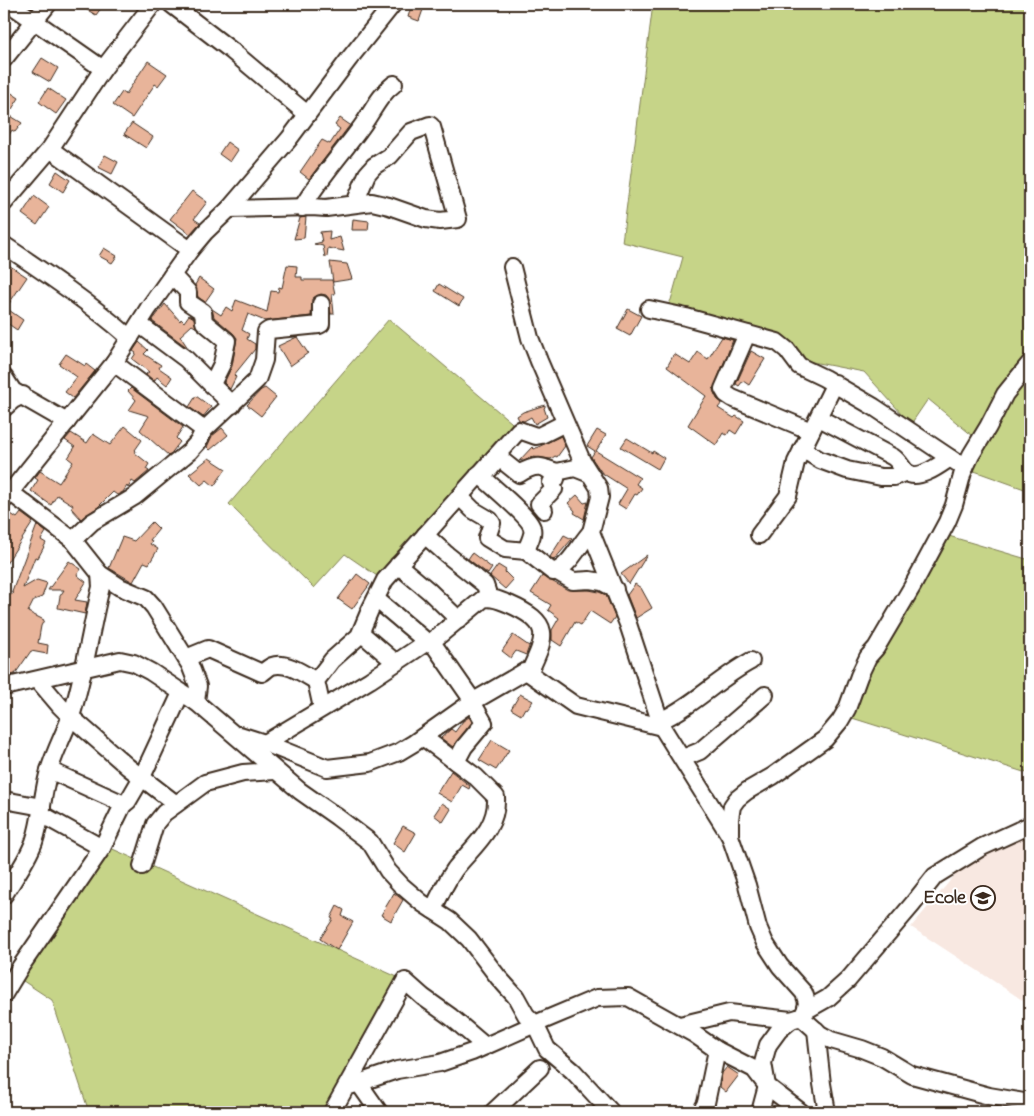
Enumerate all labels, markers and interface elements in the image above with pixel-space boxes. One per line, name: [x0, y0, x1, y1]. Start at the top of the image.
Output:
place label: Ecole: [923, 884, 967, 913]
school or university icon: Ecole: [970, 885, 996, 911]

